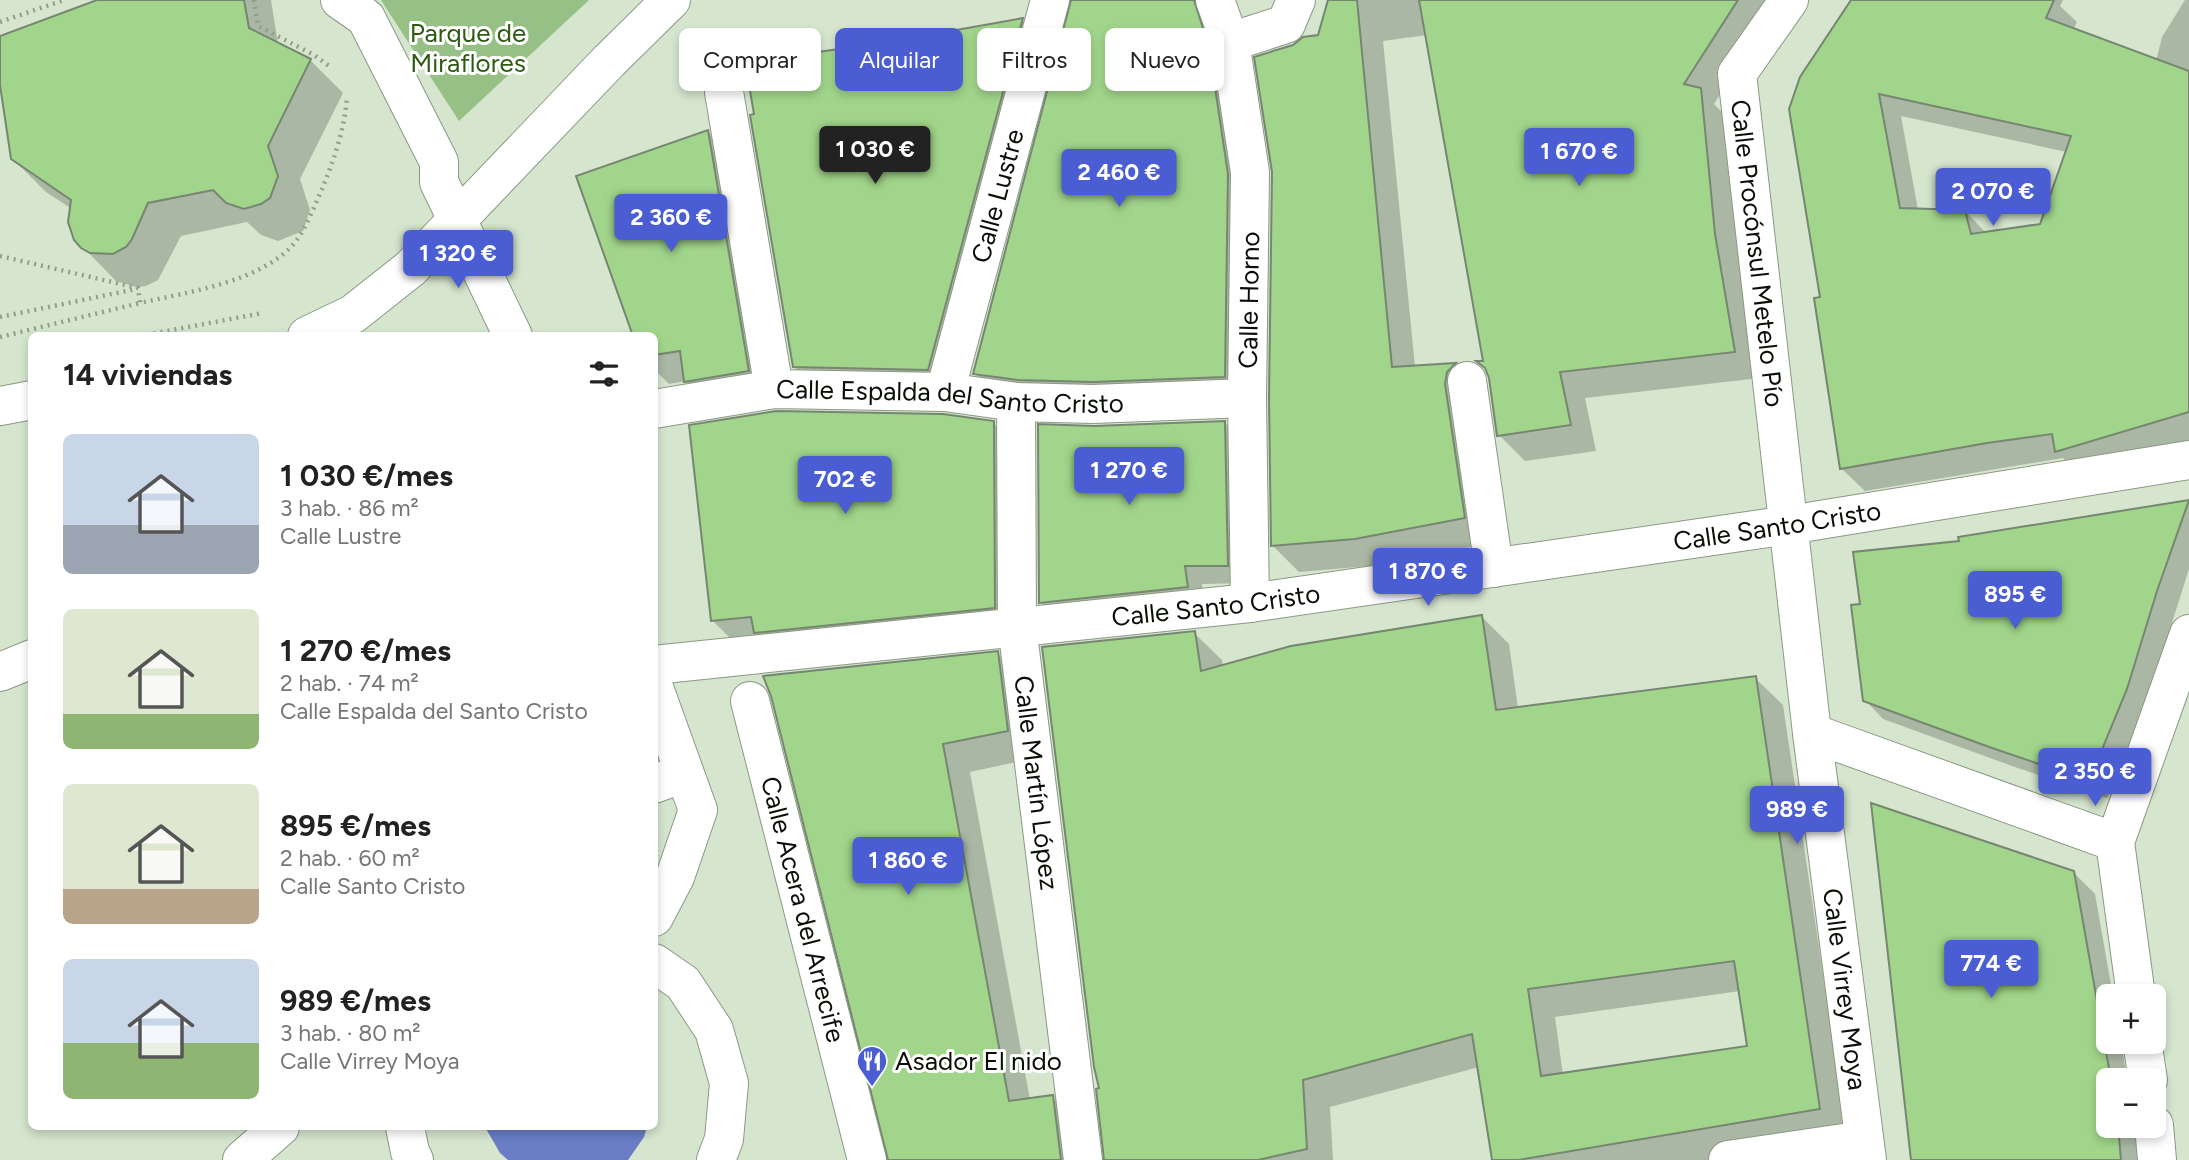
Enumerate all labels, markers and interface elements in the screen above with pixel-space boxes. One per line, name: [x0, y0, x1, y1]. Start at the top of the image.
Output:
park label: Parque de Miraflores: [410, 17, 526, 79]
chip: Comprar: [679, 28, 821, 91]
chip: Alquilar: [835, 28, 963, 91]
chip: Filtros: [977, 28, 1091, 91]
chip: Nuevo: [1105, 28, 1224, 91]
street label: Calle Procónsul Metelo Pío: [1724, 98, 1791, 409]
street label: Calle Lustre: [964, 126, 1031, 266]
pin: 1 030 €: [810, 127, 940, 186]
pin: 1 670 €: [1514, 128, 1644, 188]
text: 1 030 €: [835, 135, 915, 163]
text: 1 670 €: [1540, 137, 1618, 165]
pin: 2 460 €: [1054, 150, 1184, 209]
text: 2 460 €: [1077, 158, 1161, 186]
pin: 2 070 €: [1928, 168, 2058, 228]
text: 2 070 €: [1952, 177, 2034, 205]
pin: 2 360 €: [606, 194, 736, 254]
text: 2 360 €: [630, 203, 712, 231]
pin: 1 320 €: [393, 230, 523, 290]
street label: Calle Horno: [1232, 231, 1266, 369]
text: 1 320 €: [419, 239, 497, 267]
icon: filters: [585, 355, 623, 393]
text: 14 viviendas: [63, 356, 232, 393]
street label: Calle Espalda del Santo Cristo: [776, 373, 1124, 420]
pin: 1 270 €: [1064, 448, 1194, 507]
pin: 702 €: [796, 456, 894, 516]
text: 1 270 €: [1090, 456, 1168, 484]
text: 1 030 €/mes: [280, 457, 453, 494]
icon: home: [119, 462, 203, 546]
text: 702 €: [814, 465, 876, 493]
text: 3 hab. · 86 m²: [280, 494, 419, 522]
street label: Calle Santo Cristo: [1671, 494, 1883, 558]
text: Calle Lustre: [280, 522, 401, 550]
pin: 1 870 €: [1363, 548, 1493, 608]
text: 1 870 €: [1389, 557, 1467, 585]
pin: 895 €: [1966, 572, 2064, 631]
street label: Calle Santo Cristo: [1110, 577, 1322, 633]
text: 895 €: [1984, 580, 2046, 608]
text: 1 270 €/mes: [280, 632, 451, 669]
icon: home: [119, 637, 203, 721]
text: 2 hab. · 74 m²: [280, 669, 419, 697]
street label: Calle Martín López: [1007, 674, 1066, 892]
text: Calle Espalda del Santo Cristo: [280, 697, 588, 725]
pin: 2 350 €: [2030, 748, 2160, 808]
text: 2 350 €: [2054, 757, 2136, 785]
street label: Calle Acera del Arrecife: [754, 773, 852, 1046]
pin: 989 €: [1748, 786, 1846, 846]
text: 989 €: [1766, 795, 1828, 823]
text: 895 €/mes: [280, 807, 431, 844]
icon: home: [119, 812, 203, 896]
pin: 1 860 €: [843, 838, 973, 897]
text: 2 hab. · 60 m²: [280, 844, 420, 872]
text: 1 860 €: [869, 846, 947, 874]
text: Calle Santo Cristo: [280, 872, 465, 900]
street label: Calle Virrey Moya: [1816, 886, 1874, 1092]
pin: 774 €: [1942, 940, 2040, 1000]
text: 774 €: [1960, 949, 2022, 977]
text: 989 €/mes: [280, 982, 431, 1019]
map controls: [2096, 984, 2166, 1138]
button: +: [2096, 984, 2166, 1054]
icon: home: [119, 987, 203, 1071]
text: 3 hab. · 80 m²: [280, 1019, 421, 1047]
restaurant icon: Asador El nido: [855, 1044, 889, 1088]
place label: Asador El nido: [895, 1045, 1062, 1077]
text: Calle Virrey Moya: [280, 1047, 460, 1075]
button: −: [2096, 1068, 2166, 1138]

